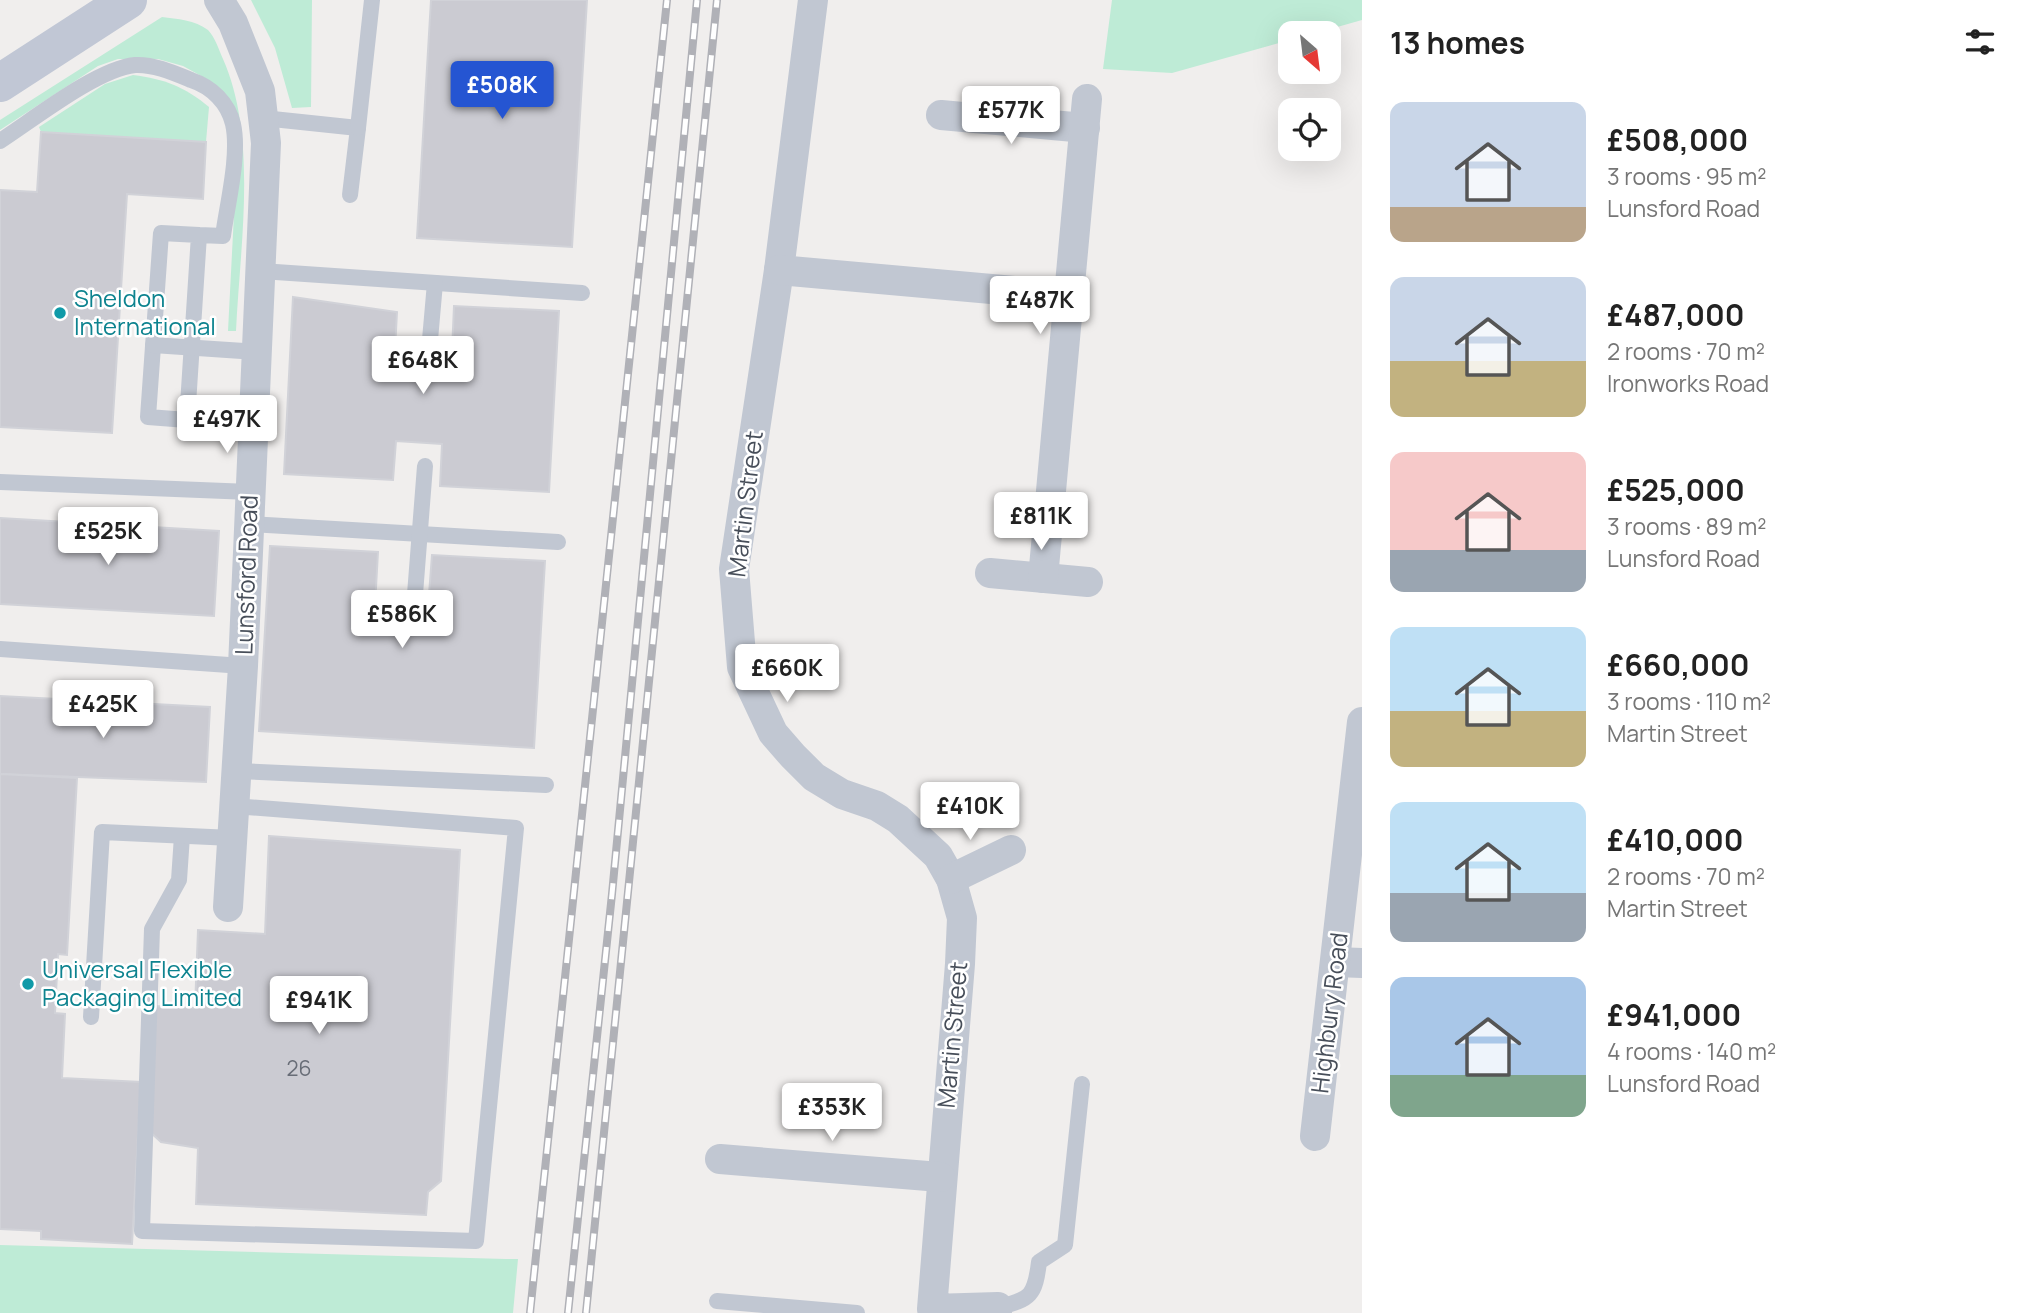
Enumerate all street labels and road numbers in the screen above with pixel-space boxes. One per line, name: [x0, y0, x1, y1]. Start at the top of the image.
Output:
street label: Martin Street: [719, 429, 770, 579]
street label: Lunsford Road: [226, 494, 265, 655]
street label: Highbury Road: [1302, 931, 1355, 1095]
street label: Martin Street: [929, 960, 974, 1109]

